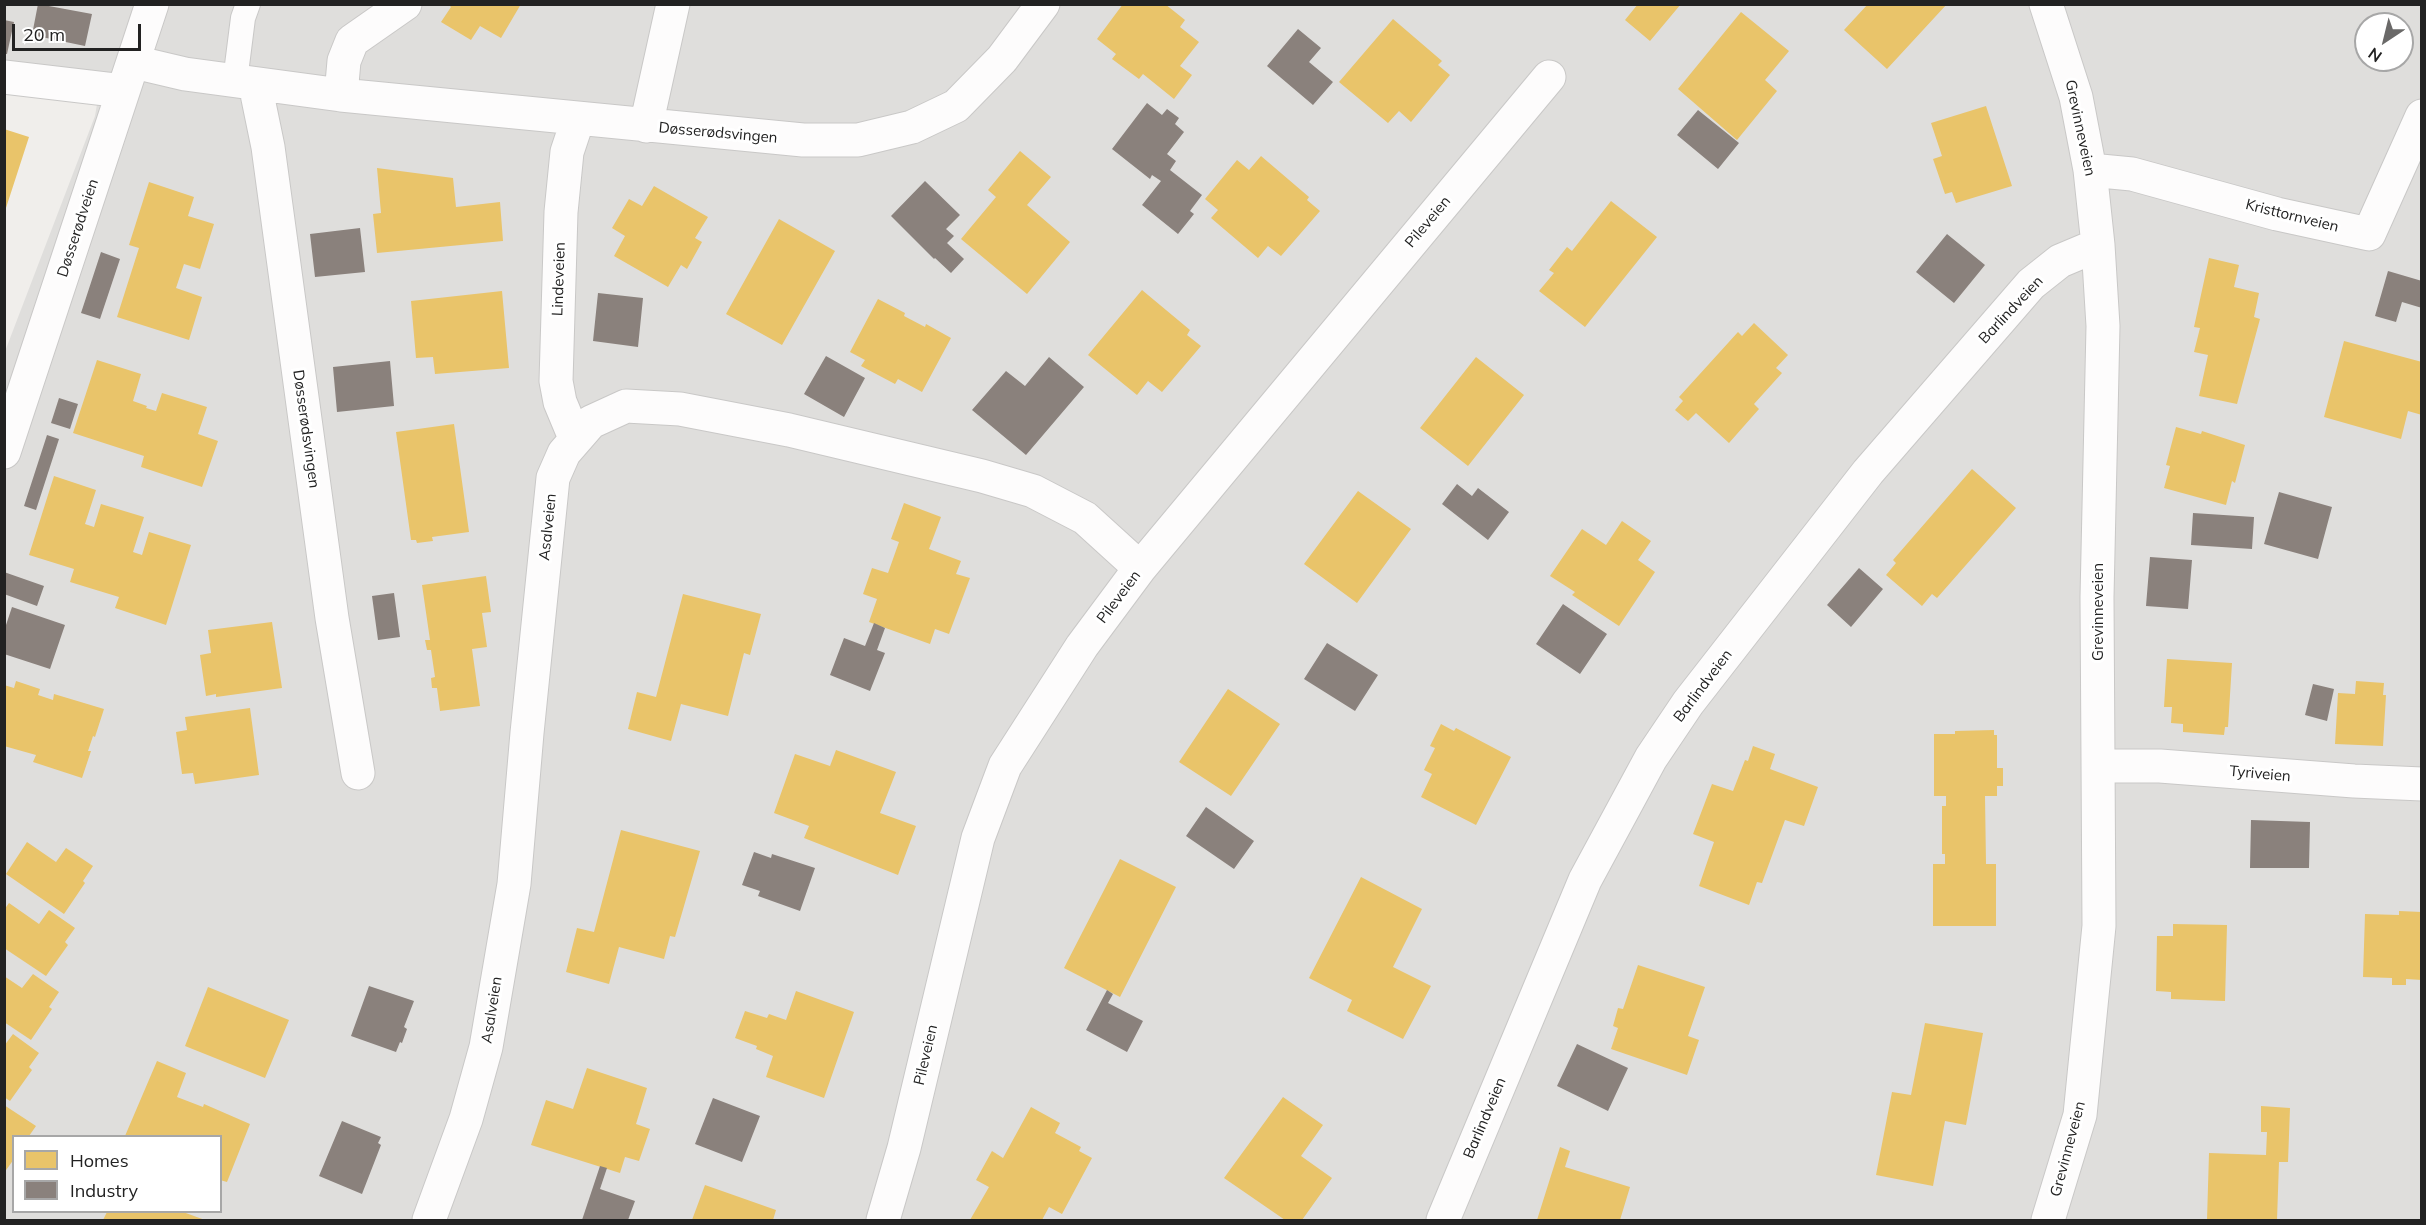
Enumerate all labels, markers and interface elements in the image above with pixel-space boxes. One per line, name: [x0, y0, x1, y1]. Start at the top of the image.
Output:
scale bar: [15, 12, 144, 50]
north arrow: [2354, 12, 2414, 72]
text: 20 m: [23, 23, 65, 46]
text: N: [2364, 43, 2386, 67]
street label: Grevinneveien: [2061, 78, 2099, 178]
street label: Døsserødsvingen: [658, 119, 778, 147]
street label: Døsserødveien: [54, 177, 102, 279]
street label: Pileveien: [1401, 193, 1455, 251]
street label: Kristtornveien: [2244, 196, 2340, 236]
street label: Lindeveien: [549, 242, 569, 316]
street label: Barlindveien: [1975, 272, 2047, 348]
street label: Døsserødsvingen: [289, 369, 323, 489]
street label: Asalveien: [536, 493, 560, 561]
street label: Grevinneveien: [2089, 563, 2107, 661]
street label: Pileveien: [1093, 567, 1145, 627]
street label: Barlindveien: [1670, 646, 1736, 726]
street label: Tyriveien: [2229, 762, 2291, 786]
street label: Asalveien: [478, 975, 506, 1045]
street label: Pileveien: [910, 1023, 942, 1087]
street label: Barlindveien: [1460, 1075, 1510, 1161]
street label: Grevinneveien: [2047, 1099, 2089, 1199]
legend: [12, 1135, 222, 1213]
text: Homes: [70, 1149, 129, 1172]
text: Industry: [70, 1179, 138, 1202]

